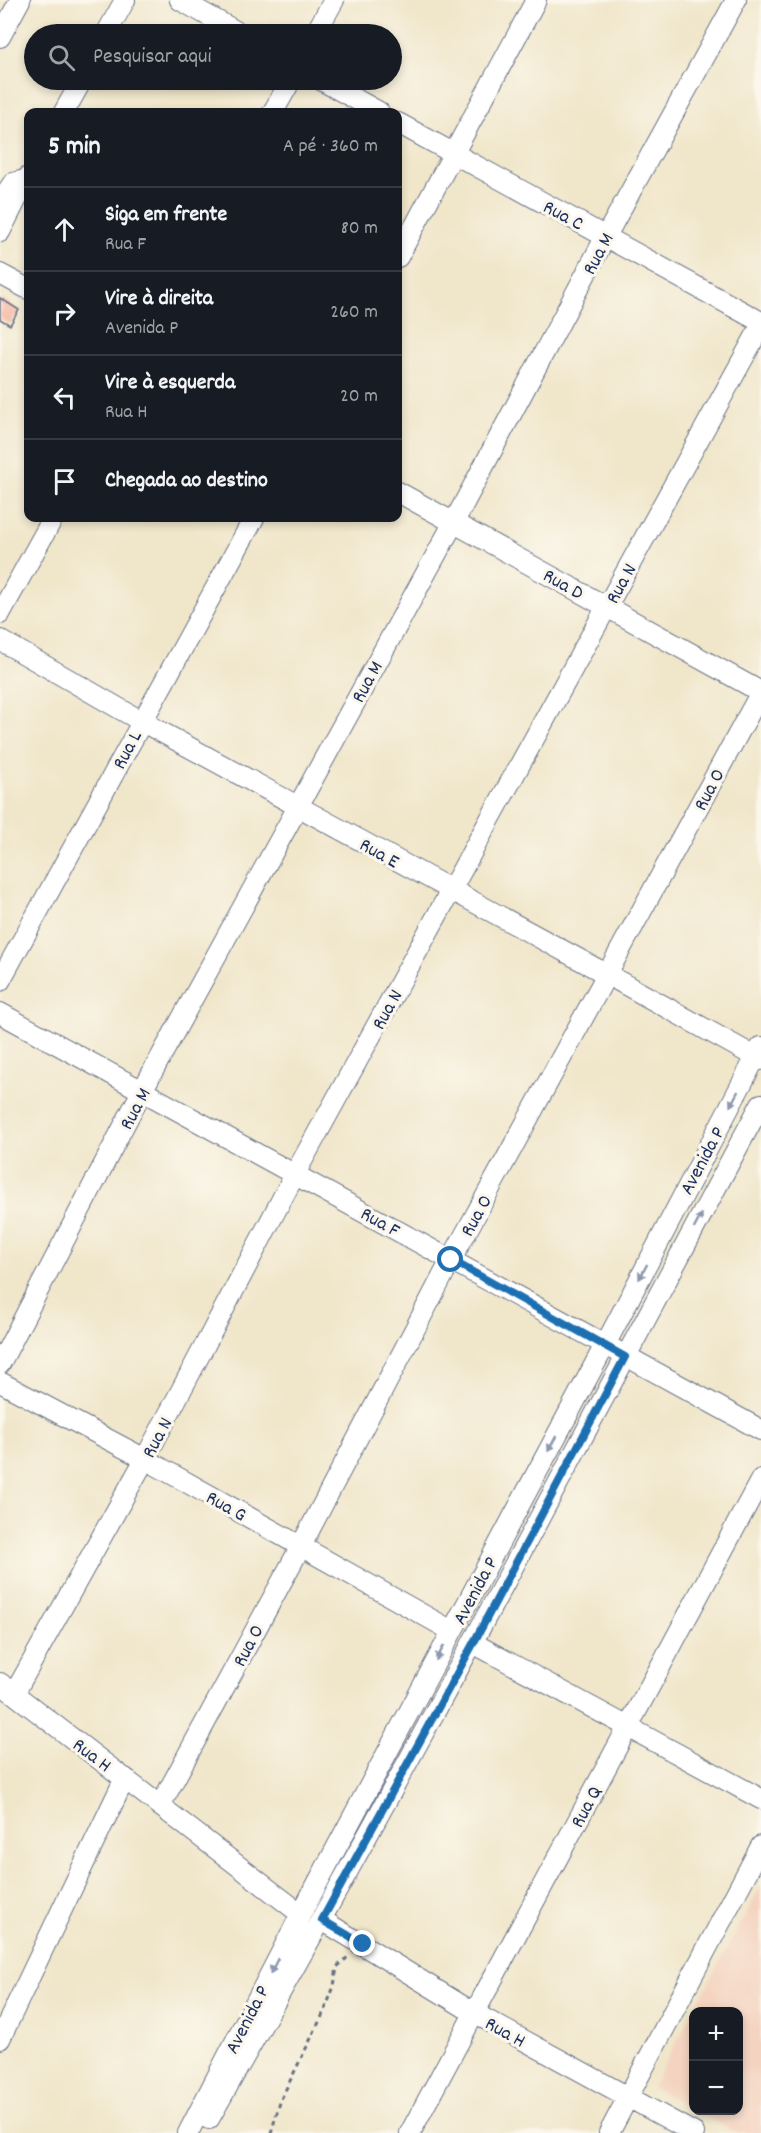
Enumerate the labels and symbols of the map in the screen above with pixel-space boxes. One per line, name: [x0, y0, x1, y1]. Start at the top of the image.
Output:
street label: Rua C: [537, 194, 588, 239]
street label: Rua M: [577, 228, 622, 280]
street label: Rua N: [600, 559, 645, 610]
street label: Rua D: [537, 563, 588, 608]
street label: Rua M: [346, 656, 392, 709]
street label: Rua L: [107, 726, 151, 775]
street label: Rua O: [688, 764, 733, 816]
street label: Rua E: [354, 832, 403, 877]
street label: Rua N: [366, 985, 411, 1036]
street label: Rua M: [114, 1083, 159, 1135]
one-way arrow: [729, 1091, 739, 1108]
street label: Avenida P: [674, 1122, 733, 1200]
street label: Rua O: [455, 1191, 500, 1242]
street label: Rua F: [355, 1201, 404, 1246]
one-way arrow: [693, 1212, 703, 1229]
route start: [437, 1246, 463, 1272]
one-way arrow: [638, 1263, 648, 1280]
street label: Rua N: [136, 1413, 181, 1464]
one-way arrow: [547, 1436, 557, 1453]
street label: Rua G: [200, 1485, 251, 1530]
street label: Avenida P: [447, 1552, 506, 1630]
street label: Rua O: [227, 1620, 272, 1672]
one-way arrow: [435, 1645, 445, 1662]
street label: Rua H: [66, 1732, 117, 1780]
street label: Rua Q: [565, 1781, 610, 1833]
route end: [349, 1930, 375, 1956]
one-way arrow: [269, 1957, 279, 1974]
street label: Avenida P: [220, 1981, 278, 2059]
street label: Rua H: [479, 2011, 530, 2056]

